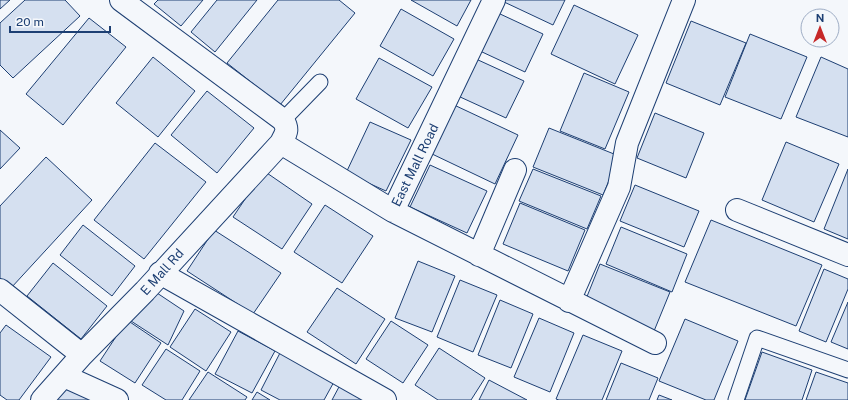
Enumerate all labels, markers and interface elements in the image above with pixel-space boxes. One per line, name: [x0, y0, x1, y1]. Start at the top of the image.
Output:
scale bar: [10, 8, 110, 34]
north arrow: [800, 8, 840, 48]
text: N: [816, 12, 824, 24]
text: 20 m: [16, 15, 44, 29]
street label: East Mall Road: [389, 121, 441, 209]
street label: E Mall Rd: [137, 246, 187, 298]

